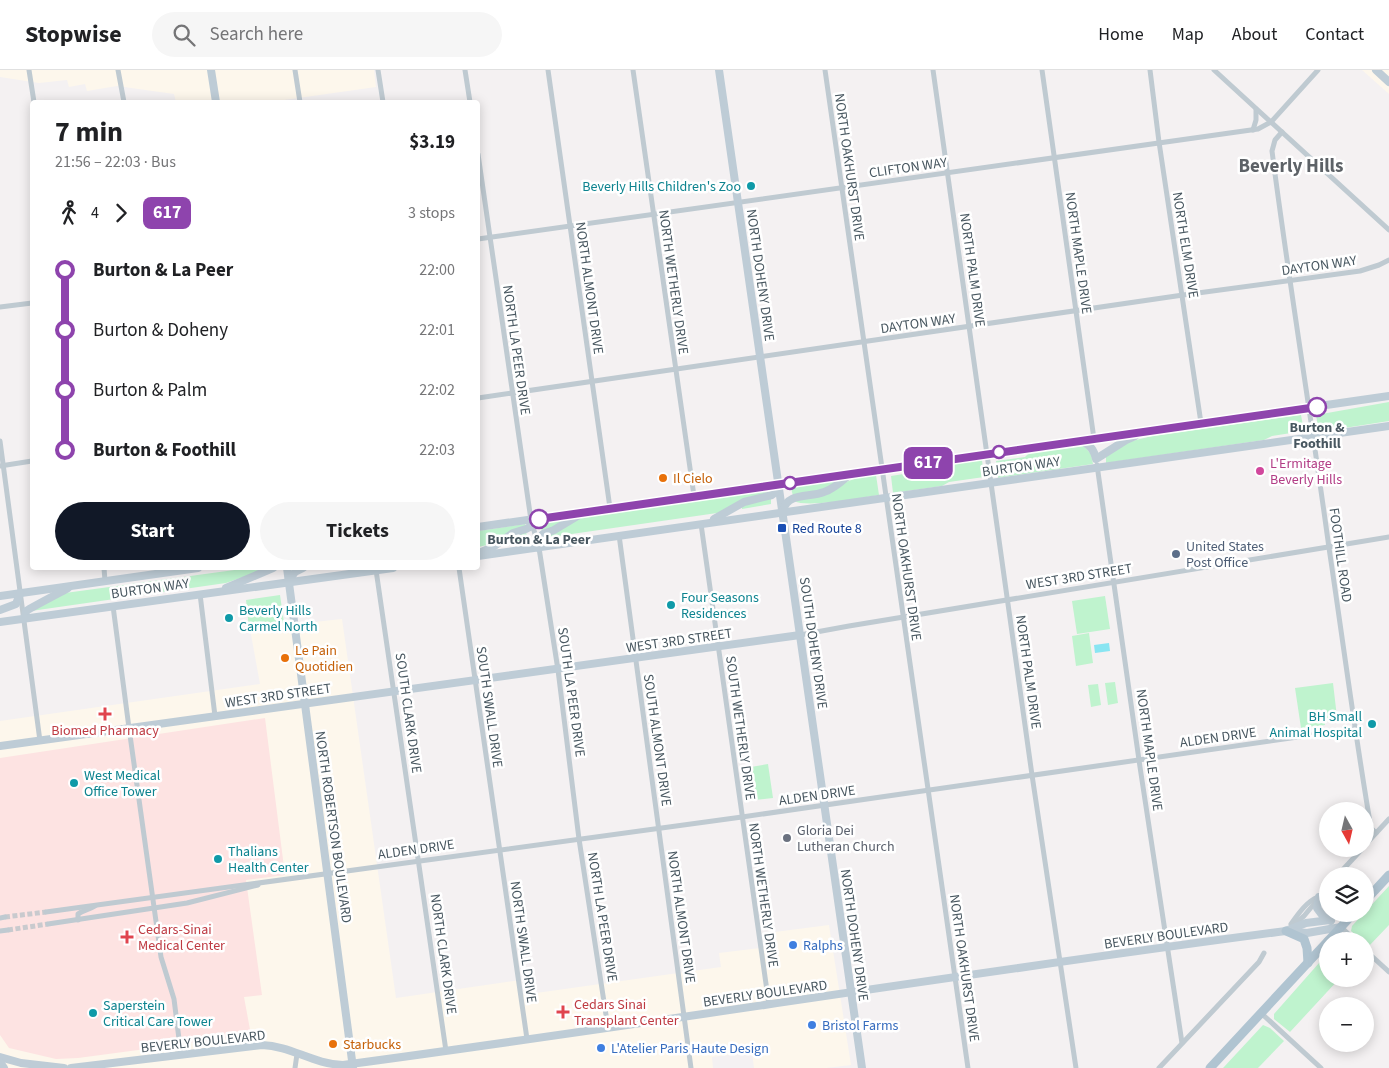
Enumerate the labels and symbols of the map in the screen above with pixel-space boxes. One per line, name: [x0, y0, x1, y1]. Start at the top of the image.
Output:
street label: NORTH OAKHURST DRIVE: [829, 92, 869, 242]
street label: CLIFTON WAY: [868, 153, 949, 183]
district label: Beverly Hills: [1239, 153, 1343, 180]
place label: Beverly Hills Children's Zoo: [582, 177, 741, 197]
marker: Beverly Hills Children's Zoo: [745, 180, 757, 192]
street label: NORTH ELM DRIVE: [1167, 190, 1203, 300]
street label: NORTH MAPLE DRIVE: [1060, 191, 1096, 315]
street label: NORTH WETHERLY DRIVE: [653, 208, 693, 356]
street label: NORTH DOHENY DRIVE: [741, 208, 779, 343]
street label: NORTH PALM DRIVE: [954, 212, 990, 329]
street label: NORTH ALMONT DRIVE: [570, 221, 608, 356]
street label: DAYTON WAY: [1280, 251, 1358, 281]
street label: NORTH LA PEER DRIVE: [497, 284, 535, 416]
street label: DAYTON WAY: [879, 309, 957, 339]
marker: Burton & Foothill: [1307, 397, 1327, 417]
place label: Burton & Foothill: [1289, 418, 1345, 454]
unlabelled marker: [992, 445, 1006, 459]
line badge: 617: [899, 447, 957, 479]
street label: BURTON WAY: [981, 452, 1062, 482]
place label: L'Ermitage Beverly Hills: [1270, 454, 1342, 490]
marker: L'Ermitage Beverly Hills: [1254, 465, 1266, 477]
place label: Il Cielo: [673, 469, 713, 489]
marker: Il Cielo: [657, 472, 669, 484]
unlabelled marker: [783, 476, 797, 490]
street label: NORTH OAKHURST DRIVE: [886, 492, 926, 642]
street label: FOOTHILL ROAD: [1323, 507, 1357, 604]
marker: Burton & La Peer: [529, 509, 549, 529]
place label: Red Route 8: [792, 519, 862, 539]
marker: Red Route 8: [776, 522, 788, 534]
place label: Burton & La Peer: [487, 530, 591, 550]
place label: United States Post Office: [1186, 537, 1264, 573]
marker: United States Post Office: [1170, 548, 1182, 560]
street label: WEST 3RD STREET: [1025, 559, 1134, 595]
street label: BURTON WAY: [110, 574, 191, 604]
street label: SOUTH DOHENY DRIVE: [794, 576, 832, 710]
place label: Four Seasons Residences: [681, 588, 759, 624]
marker: Four Seasons Residences: [665, 599, 677, 611]
place label: Beverly Hills Carmel North: [239, 601, 318, 637]
marker: Beverly Hills Carmel North: [223, 612, 235, 624]
street label: NORTH PALM DRIVE: [1010, 614, 1046, 731]
street label: WEST 3RD STREET: [625, 624, 734, 658]
street label: SOUTH LA PEER DRIVE: [552, 626, 590, 758]
place label: Le Pain Quotidien: [295, 641, 353, 677]
street label: SOUTH SWALL DRIVE: [471, 645, 507, 769]
marker: Le Pain Quotidien: [279, 652, 291, 664]
street label: SOUTH CLARK DRIVE: [390, 652, 426, 775]
street label: SOUTH WETHERLY DRIVE: [720, 655, 760, 802]
street label: SOUTH ALMONT DRIVE: [638, 673, 676, 808]
street label: WEST 3RD STREET: [224, 679, 333, 713]
street label: NORTH MAPLE DRIVE: [1131, 688, 1167, 812]
place label: BH Small Animal Hospital: [1269, 707, 1362, 743]
marker: Biomed Pharmacy: [99, 708, 111, 720]
marker: BH Small Animal Hospital: [1366, 718, 1378, 730]
place label: Biomed Pharmacy: [51, 721, 159, 741]
street label: ALDEN DRIVE: [1179, 723, 1258, 753]
street label: NORTH ROBERTSON BOULEVARD: [310, 730, 356, 924]
place label: West Medical Office Tower: [84, 766, 161, 802]
marker: West Medical Office Tower: [68, 777, 80, 789]
street label: ALDEN DRIVE: [778, 781, 857, 811]
north arrow: [1319, 802, 1374, 858]
street label: NORTH WETHERLY DRIVE: [743, 821, 783, 969]
place label: Gloria Dei Lutheran Church: [797, 821, 895, 857]
marker: Gloria Dei Lutheran Church: [781, 832, 793, 844]
street label: ALDEN DRIVE: [377, 835, 456, 865]
place label: Thalians Health Center: [228, 842, 309, 878]
street label: NORTH ALMONT DRIVE: [662, 850, 700, 985]
street label: NORTH LA PEER DRIVE: [582, 851, 622, 983]
marker: Thalians Health Center: [212, 853, 224, 865]
street label: NORTH DOHENY DRIVE: [835, 868, 873, 1003]
street label: NORTH SWALL DRIVE: [505, 880, 541, 1004]
street label: NORTH CLARK DRIVE: [425, 892, 461, 1016]
street label: NORTH OAKHURST DRIVE: [944, 893, 984, 1043]
street label: BEVERLY BOULEVARD: [1103, 917, 1230, 955]
place label: Cedars-Sinai Medical Center: [138, 920, 225, 956]
marker: Cedars-Sinai Medical Center: [120, 930, 134, 944]
place label: Ralphs: [803, 936, 843, 956]
marker: Ralphs: [787, 939, 799, 951]
street label: BEVERLY BOULEVARD: [702, 975, 829, 1013]
place label: Cedars Sinai Transplant Center: [574, 995, 679, 1031]
place label: Saperstein Critical Care Tower: [103, 996, 213, 1032]
marker: Cedars Sinai Transplant Center: [556, 1005, 570, 1019]
marker: Saperstein Critical Care Tower: [87, 1007, 99, 1019]
place label: Bristol Farms: [822, 1016, 899, 1036]
marker: Bristol Farms: [806, 1019, 818, 1031]
street label: BEVERLY BOULEVARD: [140, 1025, 266, 1058]
place label: Starbucks: [343, 1035, 401, 1055]
marker: Starbucks: [327, 1038, 339, 1050]
place label: L'Atelier Paris Haute Design: [611, 1039, 769, 1059]
marker: L'Atelier Paris Haute Design: [595, 1042, 607, 1054]

